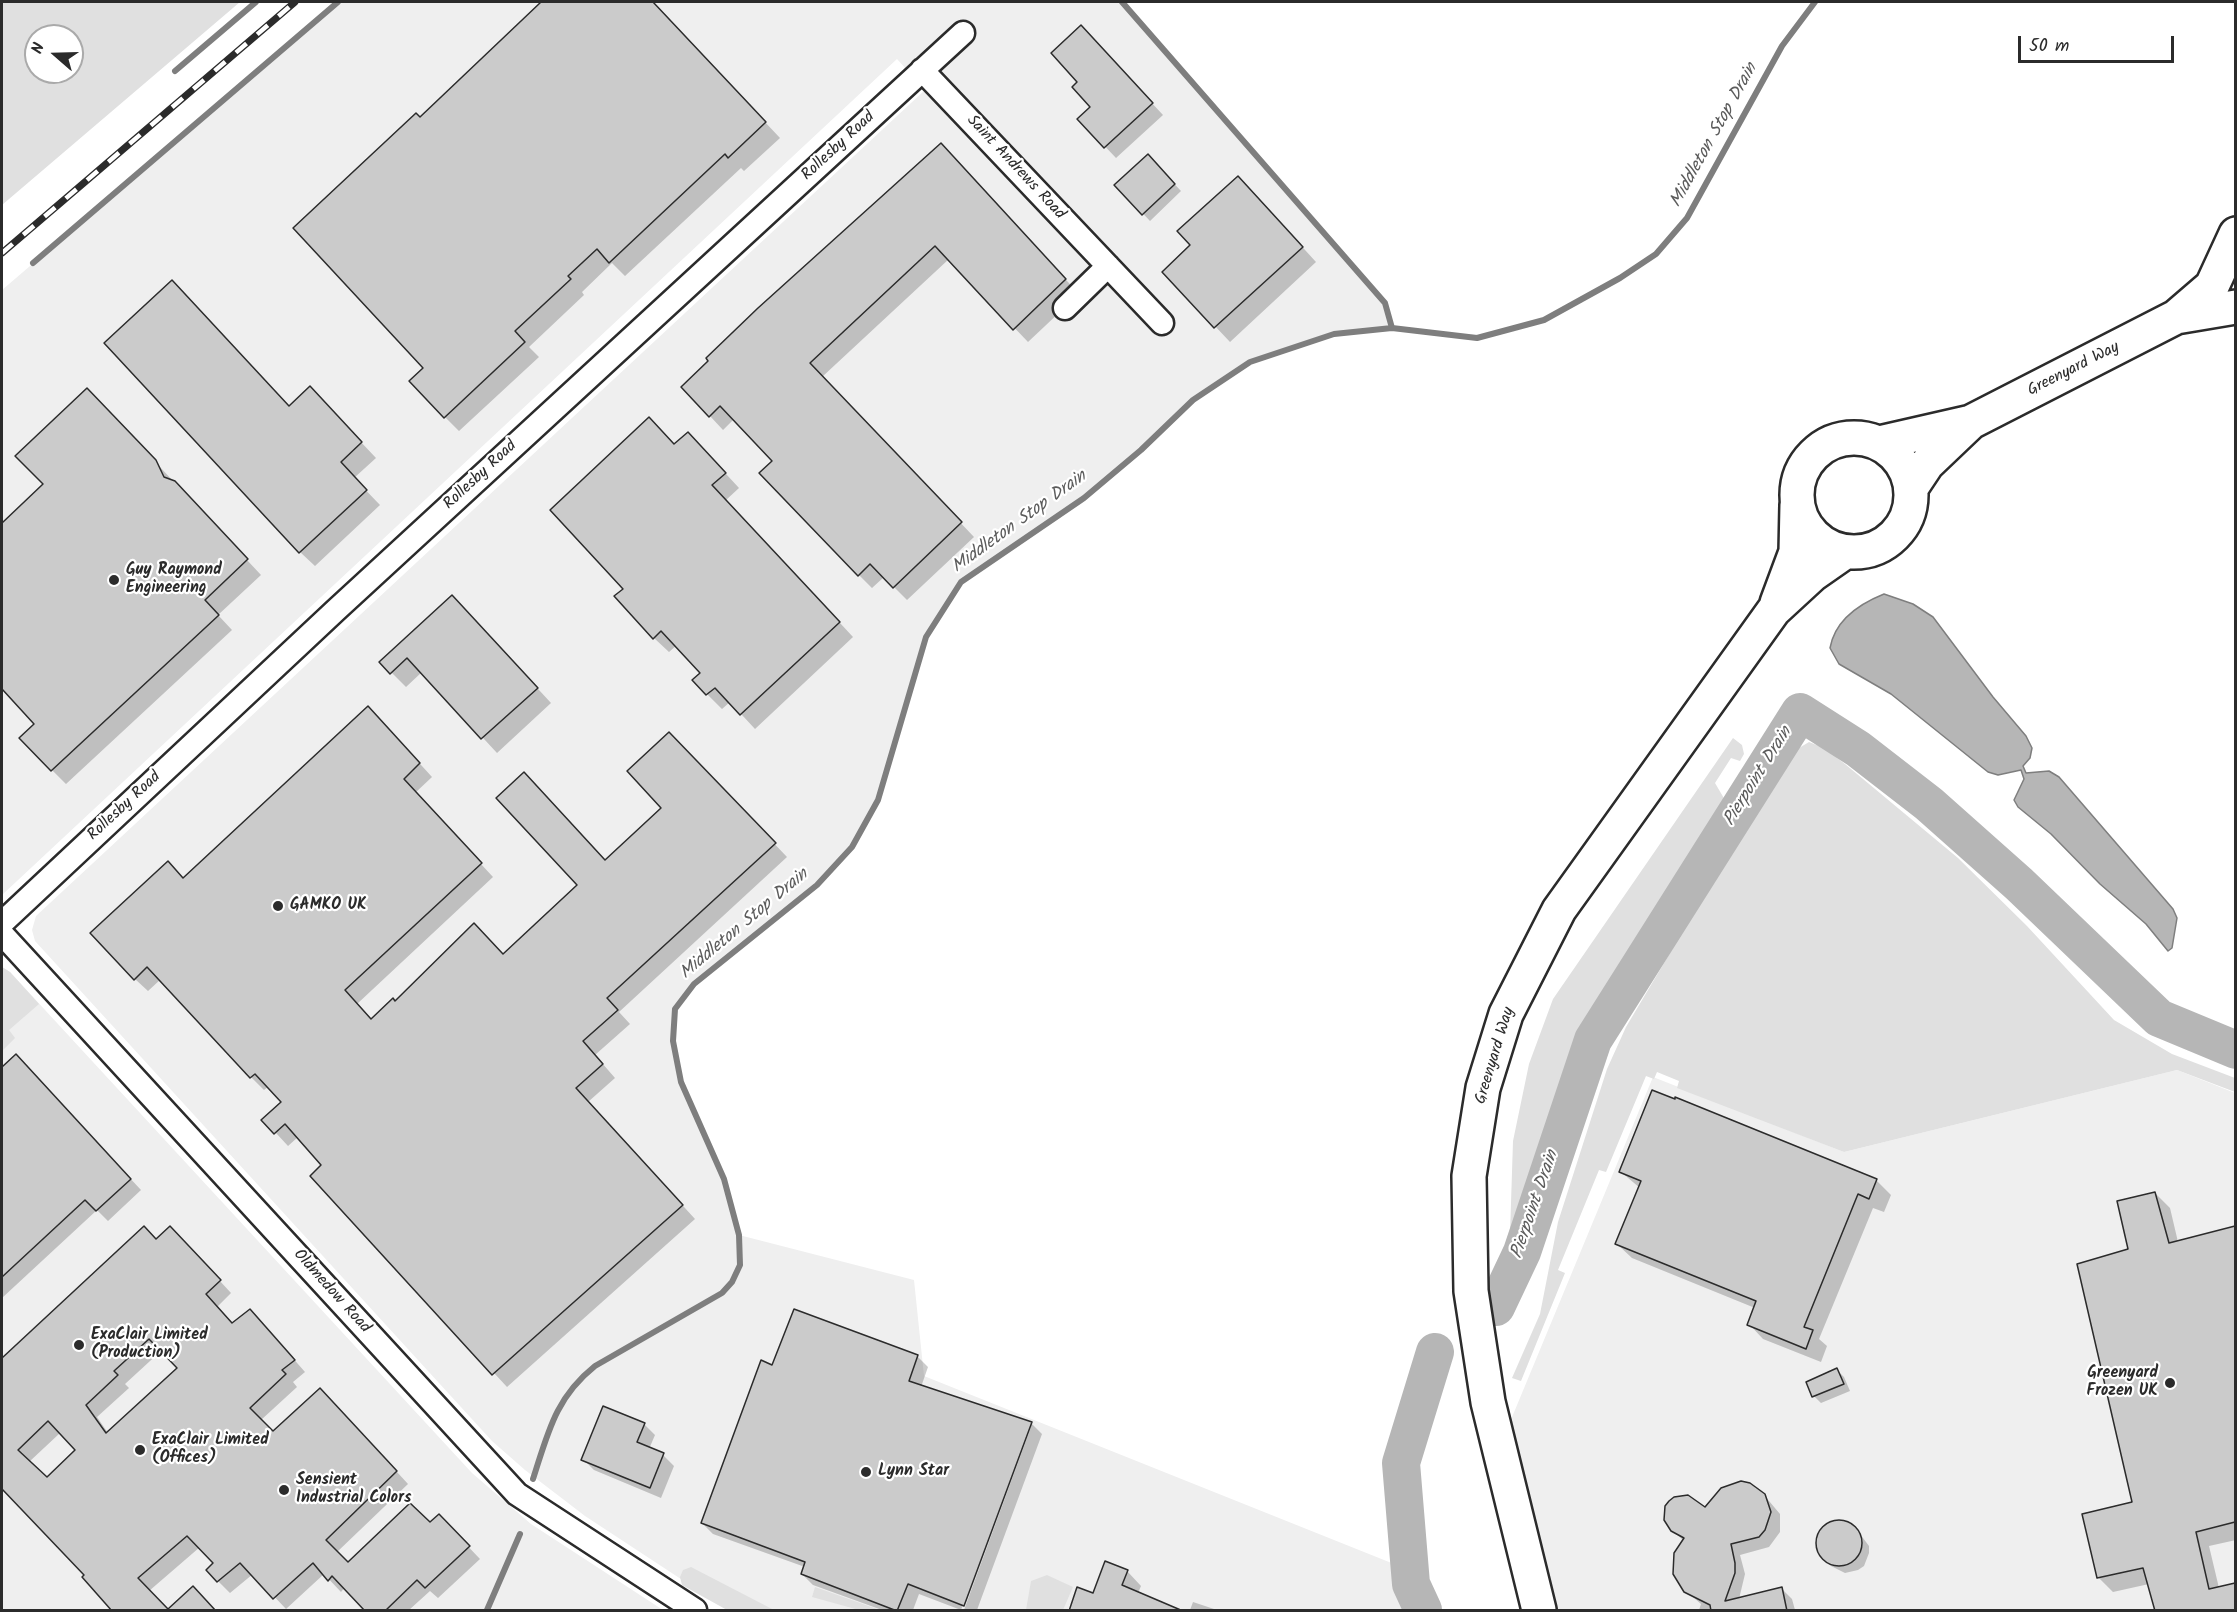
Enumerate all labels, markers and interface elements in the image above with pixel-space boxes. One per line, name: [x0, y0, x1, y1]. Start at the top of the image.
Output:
north arrow: [24, 24, 84, 84]
scale bar: [2021, 24, 2177, 62]
text: 50 m: [2029, 32, 2069, 61]
text: N: [25, 39, 52, 57]
water label: Middleton Stop Drain: [1666, 60, 1764, 212]
street label: Rollesby Road: [799, 108, 879, 186]
street label: Saint Andrews Road: [962, 112, 1068, 224]
street label: Greenyard Way: [2025, 339, 2123, 401]
street label: Rollesby Road: [441, 437, 521, 515]
water label: Middleton Stop Drain: [948, 467, 1092, 579]
place label: Guy Raymond Engineering: [126, 561, 222, 599]
marker: Guy Raymond Engineering: [107, 573, 121, 587]
water label: Pierpoint Drain: [1720, 723, 1798, 831]
street label: Rollesby Road: [85, 768, 165, 846]
water label: Middleton Stop Drain: [676, 865, 814, 985]
place label: GAMKO UK: [290, 896, 367, 916]
marker: GAMKO UK: [271, 899, 285, 913]
street label: Greenyard Way: [1472, 1005, 1520, 1107]
water label: Pierpoint Drain: [1507, 1148, 1565, 1262]
street label: Oldmedow Road: [288, 1246, 374, 1338]
place label: ExaClair Limited (Production): [91, 1326, 208, 1364]
marker: ExaClair Limited (Production): [72, 1338, 86, 1352]
place label: Greenyard Frozen UK: [2087, 1364, 2158, 1402]
marker: Greenyard Frozen UK: [2163, 1376, 2177, 1390]
place label: ExaClair Limited (Offices): [152, 1431, 269, 1469]
marker: ExaClair Limited (Offices): [133, 1443, 147, 1457]
place label: Lynn Star: [878, 1462, 949, 1482]
marker: Lynn Star: [859, 1465, 873, 1479]
place label: Sensient Industrial Colors: [296, 1471, 411, 1509]
marker: Sensient Industrial Colors: [277, 1483, 291, 1497]

